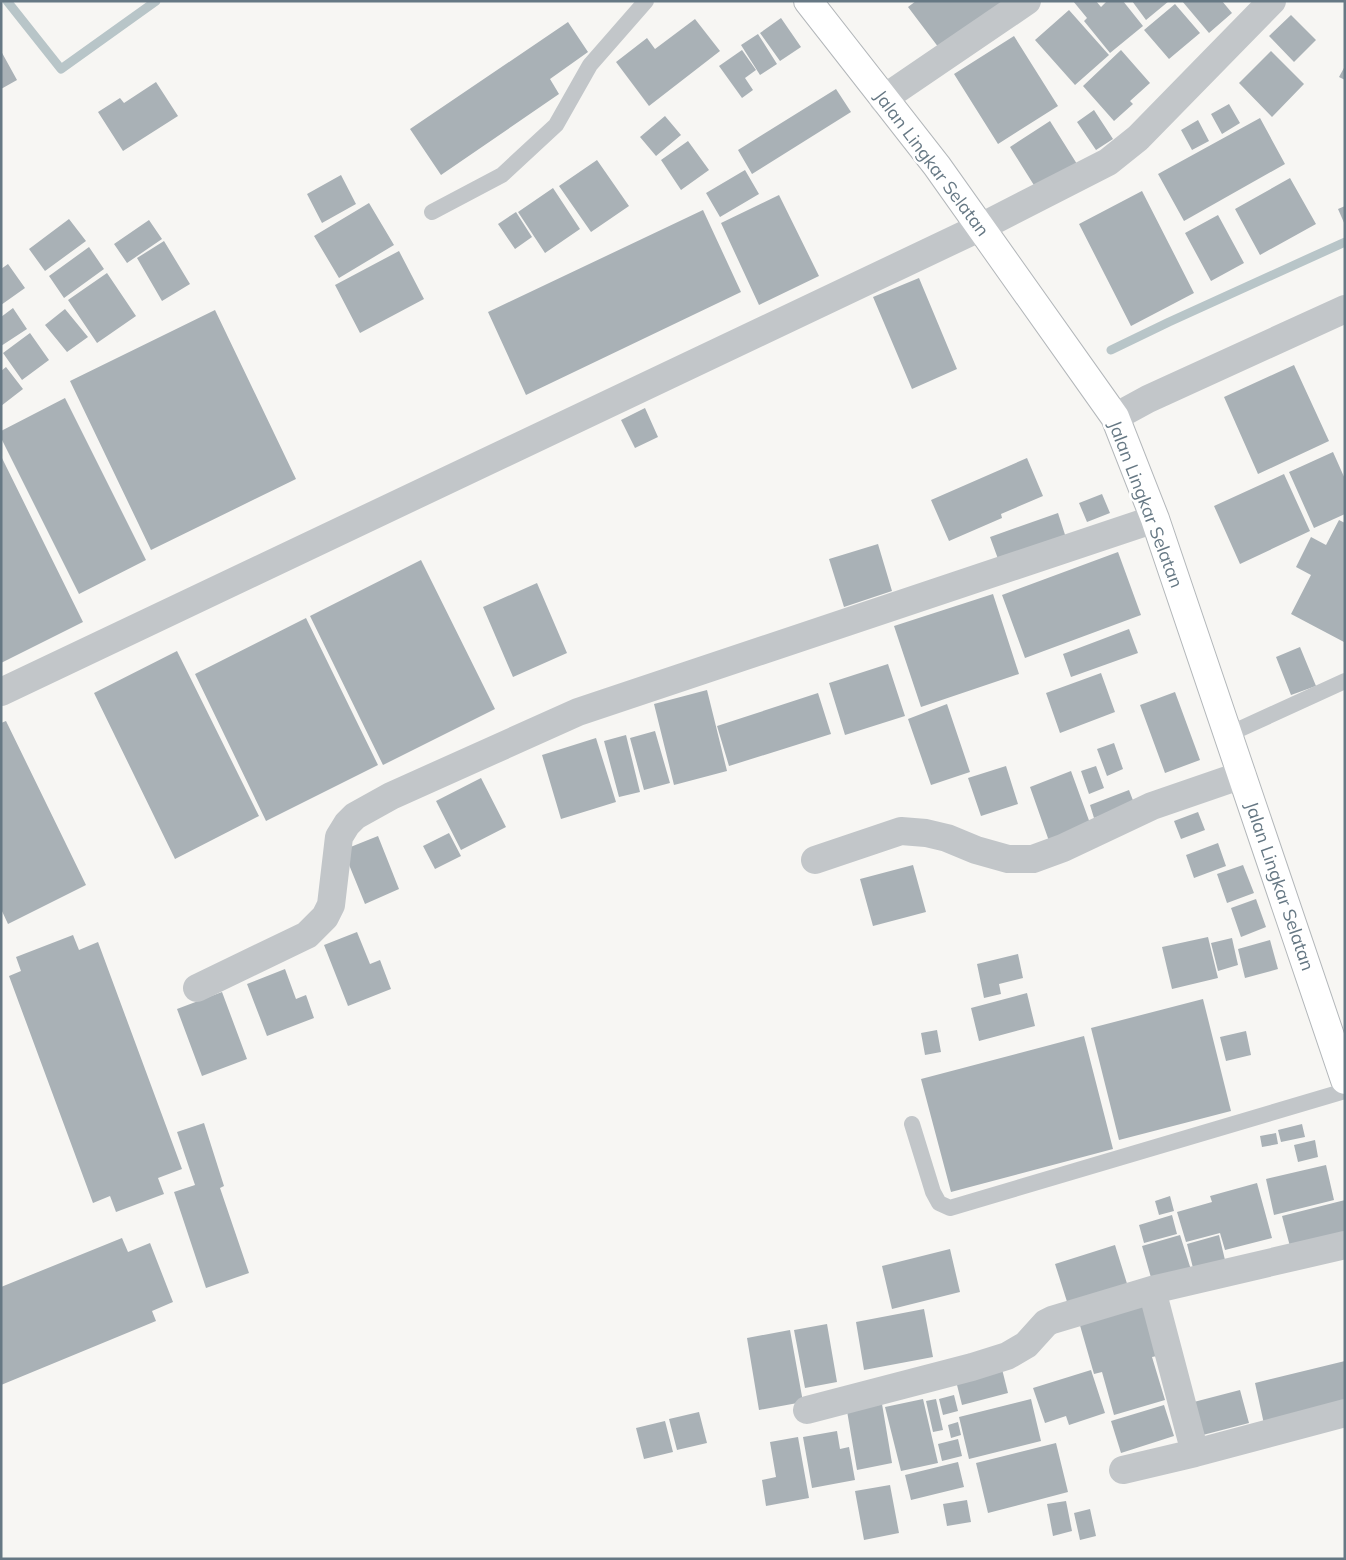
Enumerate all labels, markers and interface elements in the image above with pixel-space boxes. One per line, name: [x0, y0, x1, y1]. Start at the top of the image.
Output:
street label: Jalan Lingkar Selatan: [869, 85, 995, 241]
street label: Jalan Lingkar Selatan: [1103, 417, 1189, 591]
street label: Jalan Lingkar Selatan: [1240, 798, 1320, 974]

